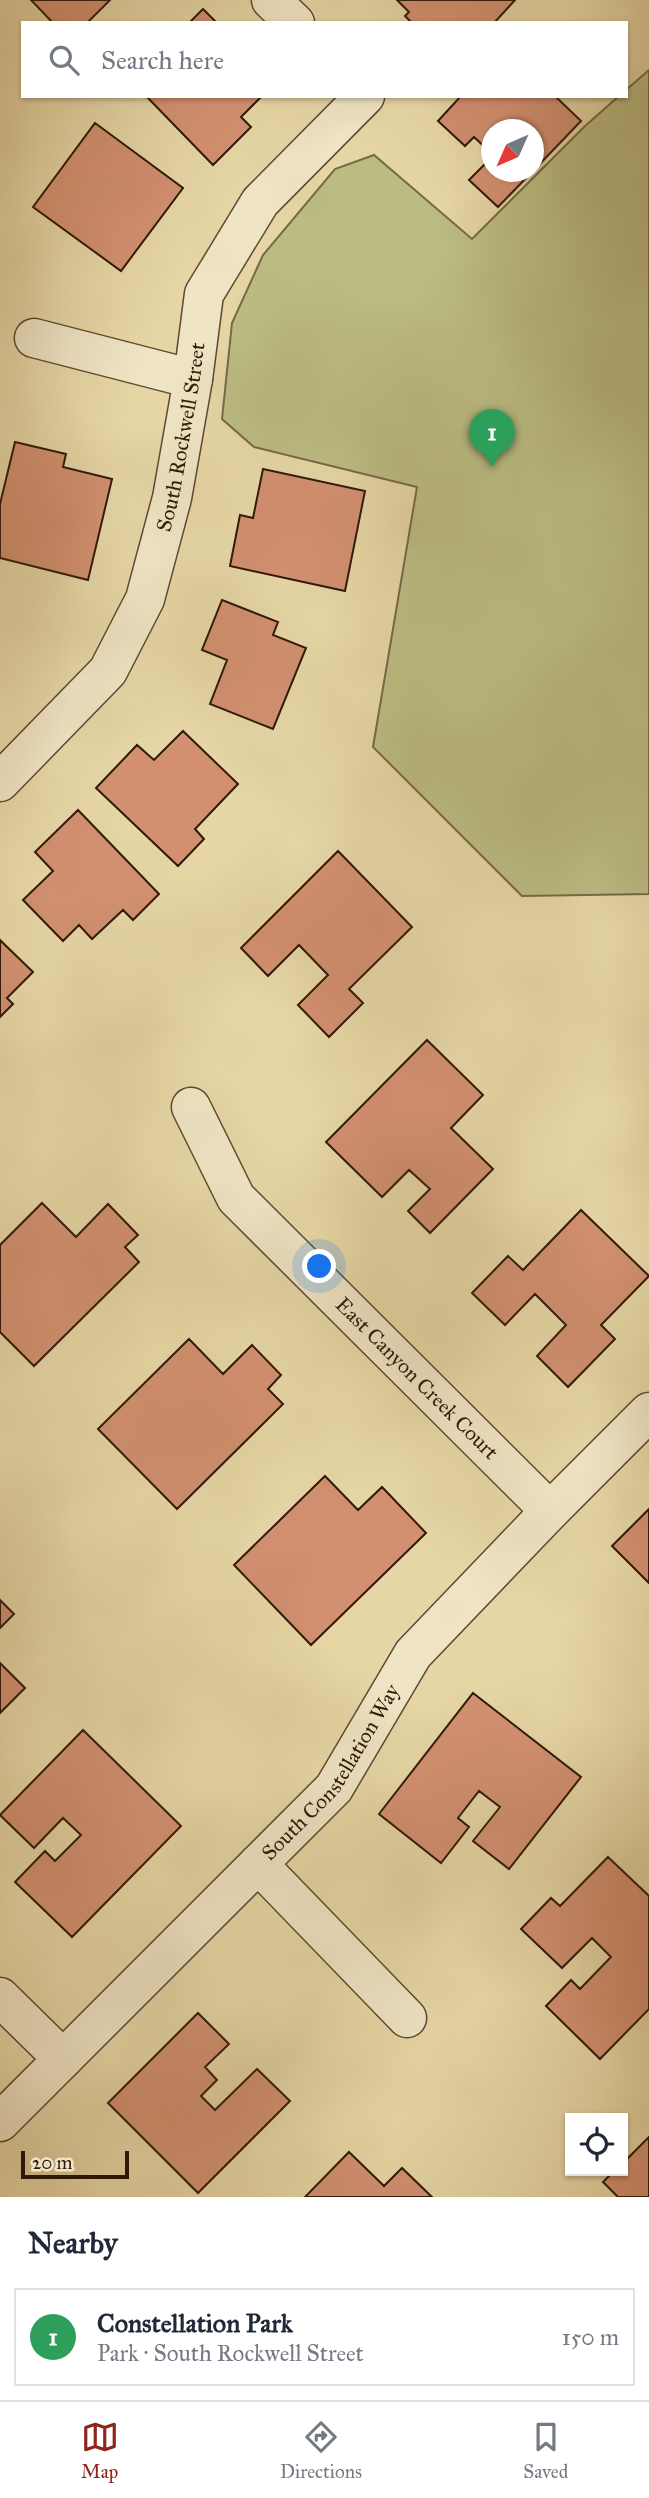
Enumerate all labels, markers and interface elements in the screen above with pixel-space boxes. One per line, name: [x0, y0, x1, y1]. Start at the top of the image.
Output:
search box: [21, 21, 628, 98]
icon: search: [45, 41, 83, 79]
text: Search here: [101, 44, 224, 76]
north arrow: [481, 119, 544, 182]
street label: South Rockwell Street: [151, 340, 211, 535]
pin: 1: [469, 409, 515, 467]
your location: [302, 1249, 336, 1283]
street label: East Canyon Creek Court: [330, 1292, 504, 1465]
street label: South Constellation Way: [256, 1678, 406, 1866]
map controls: [565, 2113, 628, 2176]
button: locate: [565, 2113, 628, 2176]
scale bar: [21, 2148, 130, 2180]
text: 20 m: [32, 2151, 73, 2174]
text: Nearby: [28, 2225, 118, 2261]
text: Constellation Park: [97, 2307, 293, 2339]
text: 1: [48, 2323, 58, 2351]
text: 150 m: [562, 2323, 619, 2351]
text: Park · South Rockwell Street: [97, 2339, 364, 2367]
tab: Map: [81, 2418, 119, 2483]
tab: Directions: [280, 2418, 362, 2483]
tab: Saved: [523, 2418, 568, 2483]

